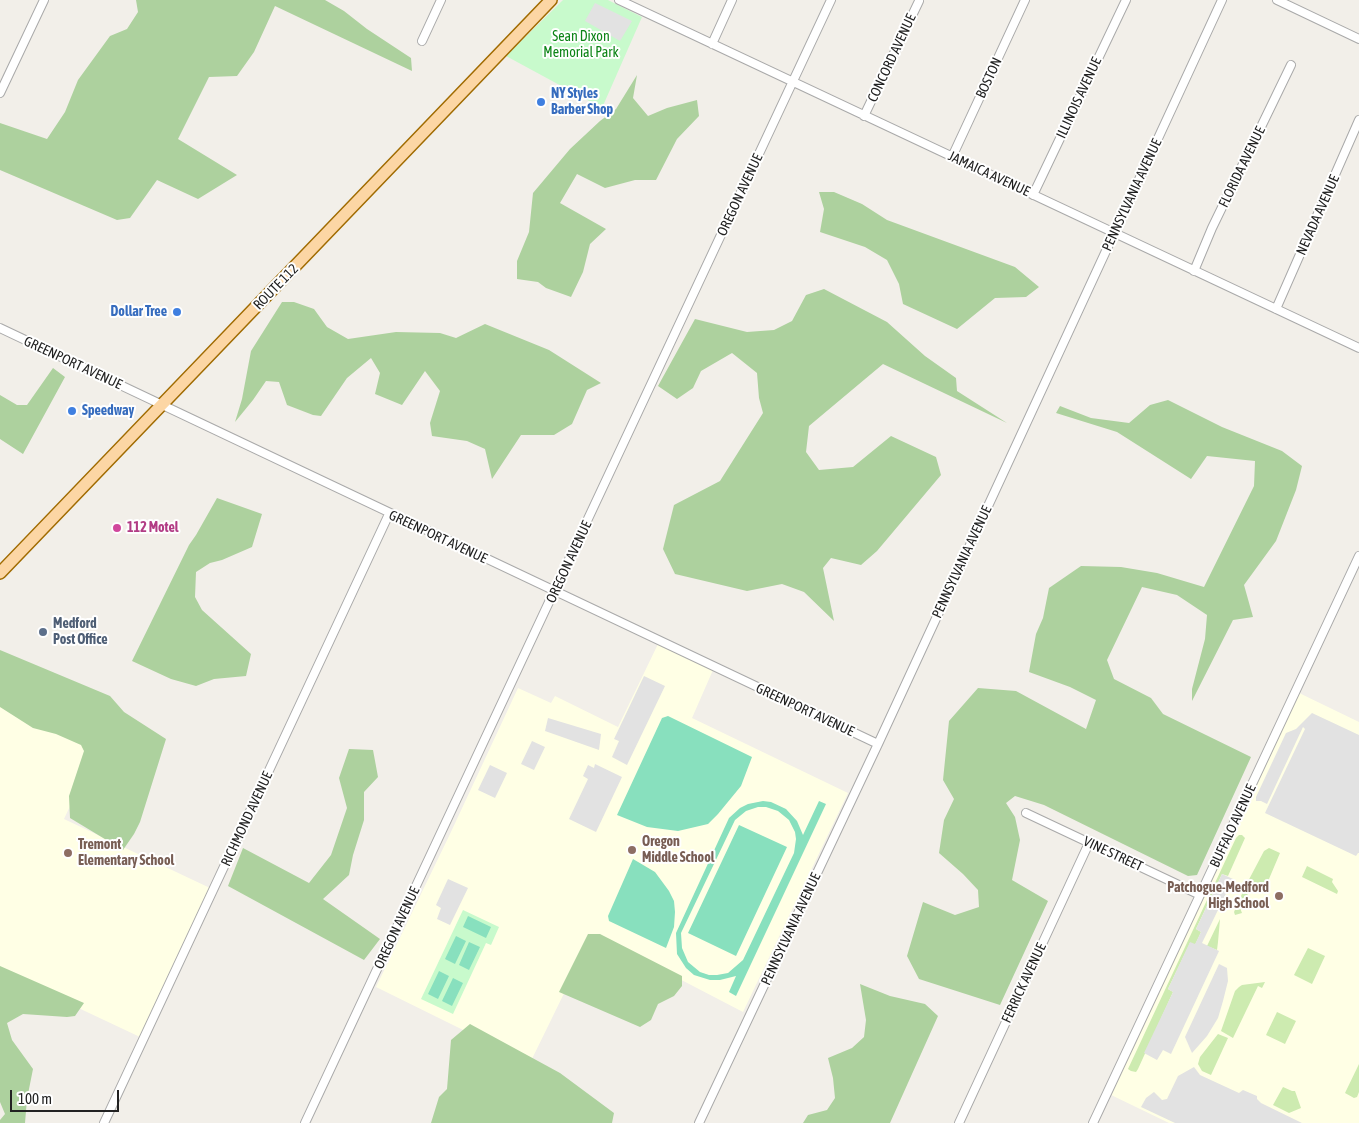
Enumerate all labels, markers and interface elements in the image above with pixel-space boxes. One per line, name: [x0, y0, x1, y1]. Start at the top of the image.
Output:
street label: CONCORD AVENUE: [864, 11, 920, 105]
park label: Sean Dixon Memorial Park: [543, 29, 619, 62]
street label: BOSTON: [972, 55, 1006, 101]
street label: ILLINOIS AVENUE: [1053, 55, 1105, 141]
place label: NY Styles Barber Shop: [551, 86, 613, 118]
marker: NY Styles Barber Shop: [535, 96, 547, 108]
street label: FLORIDA AVENUE: [1215, 124, 1269, 210]
street label: PENNSYLVANIA AVENUE: [1099, 136, 1165, 254]
street label: JAMAICA AVENUE: [946, 148, 1032, 200]
street label: OREGON AVENUE: [714, 151, 766, 239]
street label: NEVADA AVENUE: [1293, 172, 1343, 258]
street label: ROUTE 112: [250, 261, 302, 313]
place label: Dollar Tree: [111, 304, 167, 320]
marker: Dollar Tree: [171, 306, 183, 318]
street label: GREENPORT AVENUE: [21, 333, 125, 393]
place label: Speedway: [82, 403, 134, 419]
marker: Speedway: [66, 405, 78, 417]
street label: PENNSYLVANIA AVENUE: [929, 503, 995, 621]
street label: GREENPORT AVENUE: [386, 507, 490, 567]
street label: OREGON AVENUE: [543, 518, 595, 606]
place label: 112 Motel: [127, 520, 179, 536]
marker: 112 Motel: [111, 522, 123, 534]
place label: Medford Post Office: [53, 616, 108, 648]
marker: Medford Post Office: [37, 626, 49, 638]
street label: GREENPORT AVENUE: [753, 680, 857, 740]
street label: RICHMOND AVENUE: [218, 769, 276, 869]
street label: BUFFALO AVENUE: [1206, 782, 1260, 870]
street label: VINE STREET: [1081, 833, 1145, 875]
place label: Oregon Middle School: [642, 834, 714, 866]
place label: Tremont Elementary School: [78, 837, 174, 870]
marker: Oregon Middle School: [626, 844, 638, 856]
marker: Tremont Elementary School: [62, 847, 74, 859]
street label: PENNSYLVANIA AVENUE: [758, 870, 824, 988]
place label: Patchogue-Medford High School: [1167, 880, 1269, 912]
street label: OREGON AVENUE: [371, 884, 423, 972]
marker: Patchogue-Medford High School: [1273, 890, 1285, 902]
street label: FERRICK AVENUE: [998, 940, 1050, 1026]
scale bar: [12, 1080, 121, 1112]
text: 100 m: [18, 1090, 52, 1107]

